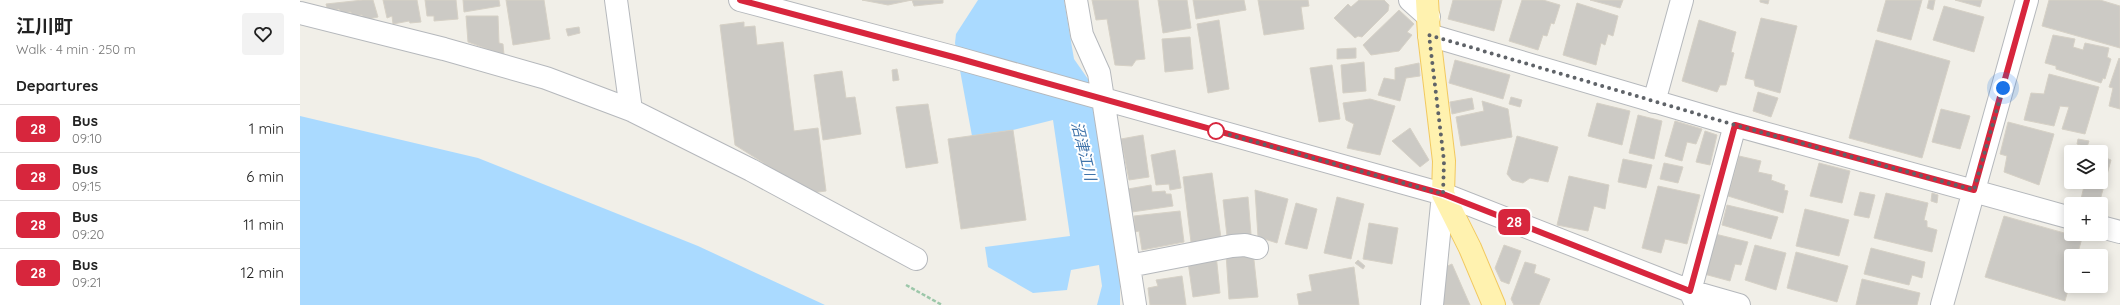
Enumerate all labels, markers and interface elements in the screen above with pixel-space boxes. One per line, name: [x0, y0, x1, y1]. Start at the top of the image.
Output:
button: heart: [242, 13, 284, 55]
text: 江川町: [16, 14, 73, 38]
text: Walk · 4 min · 250 m: [16, 41, 136, 57]
text: Departures: [16, 76, 98, 95]
your location: [1993, 78, 2013, 98]
text: Bus: [72, 111, 98, 130]
text: 1 min: [249, 119, 284, 138]
text: 28: [30, 120, 46, 138]
water label: 沼津江川: [1068, 120, 1101, 184]
unlabelled marker: [1207, 122, 1225, 140]
text: 09:10: [72, 130, 102, 146]
map controls: [2064, 145, 2108, 293]
button: layers: [2064, 145, 2108, 189]
text: Bus: [72, 159, 98, 178]
text: 6 min: [246, 167, 284, 186]
text: 28: [30, 168, 46, 186]
text: 09:15: [72, 178, 101, 194]
button: +: [2064, 197, 2108, 241]
text: Bus: [72, 207, 98, 226]
line badge: 28: [1496, 209, 1532, 235]
text: 28: [1506, 213, 1522, 231]
text: 11 min: [243, 215, 284, 234]
text: 28: [30, 216, 46, 234]
text: 09:20: [72, 226, 104, 242]
button: −: [2064, 249, 2108, 293]
text: Bus: [72, 255, 98, 274]
text: 12 min: [240, 263, 284, 282]
text: 28: [30, 264, 46, 282]
text: 09:21: [72, 274, 101, 290]

